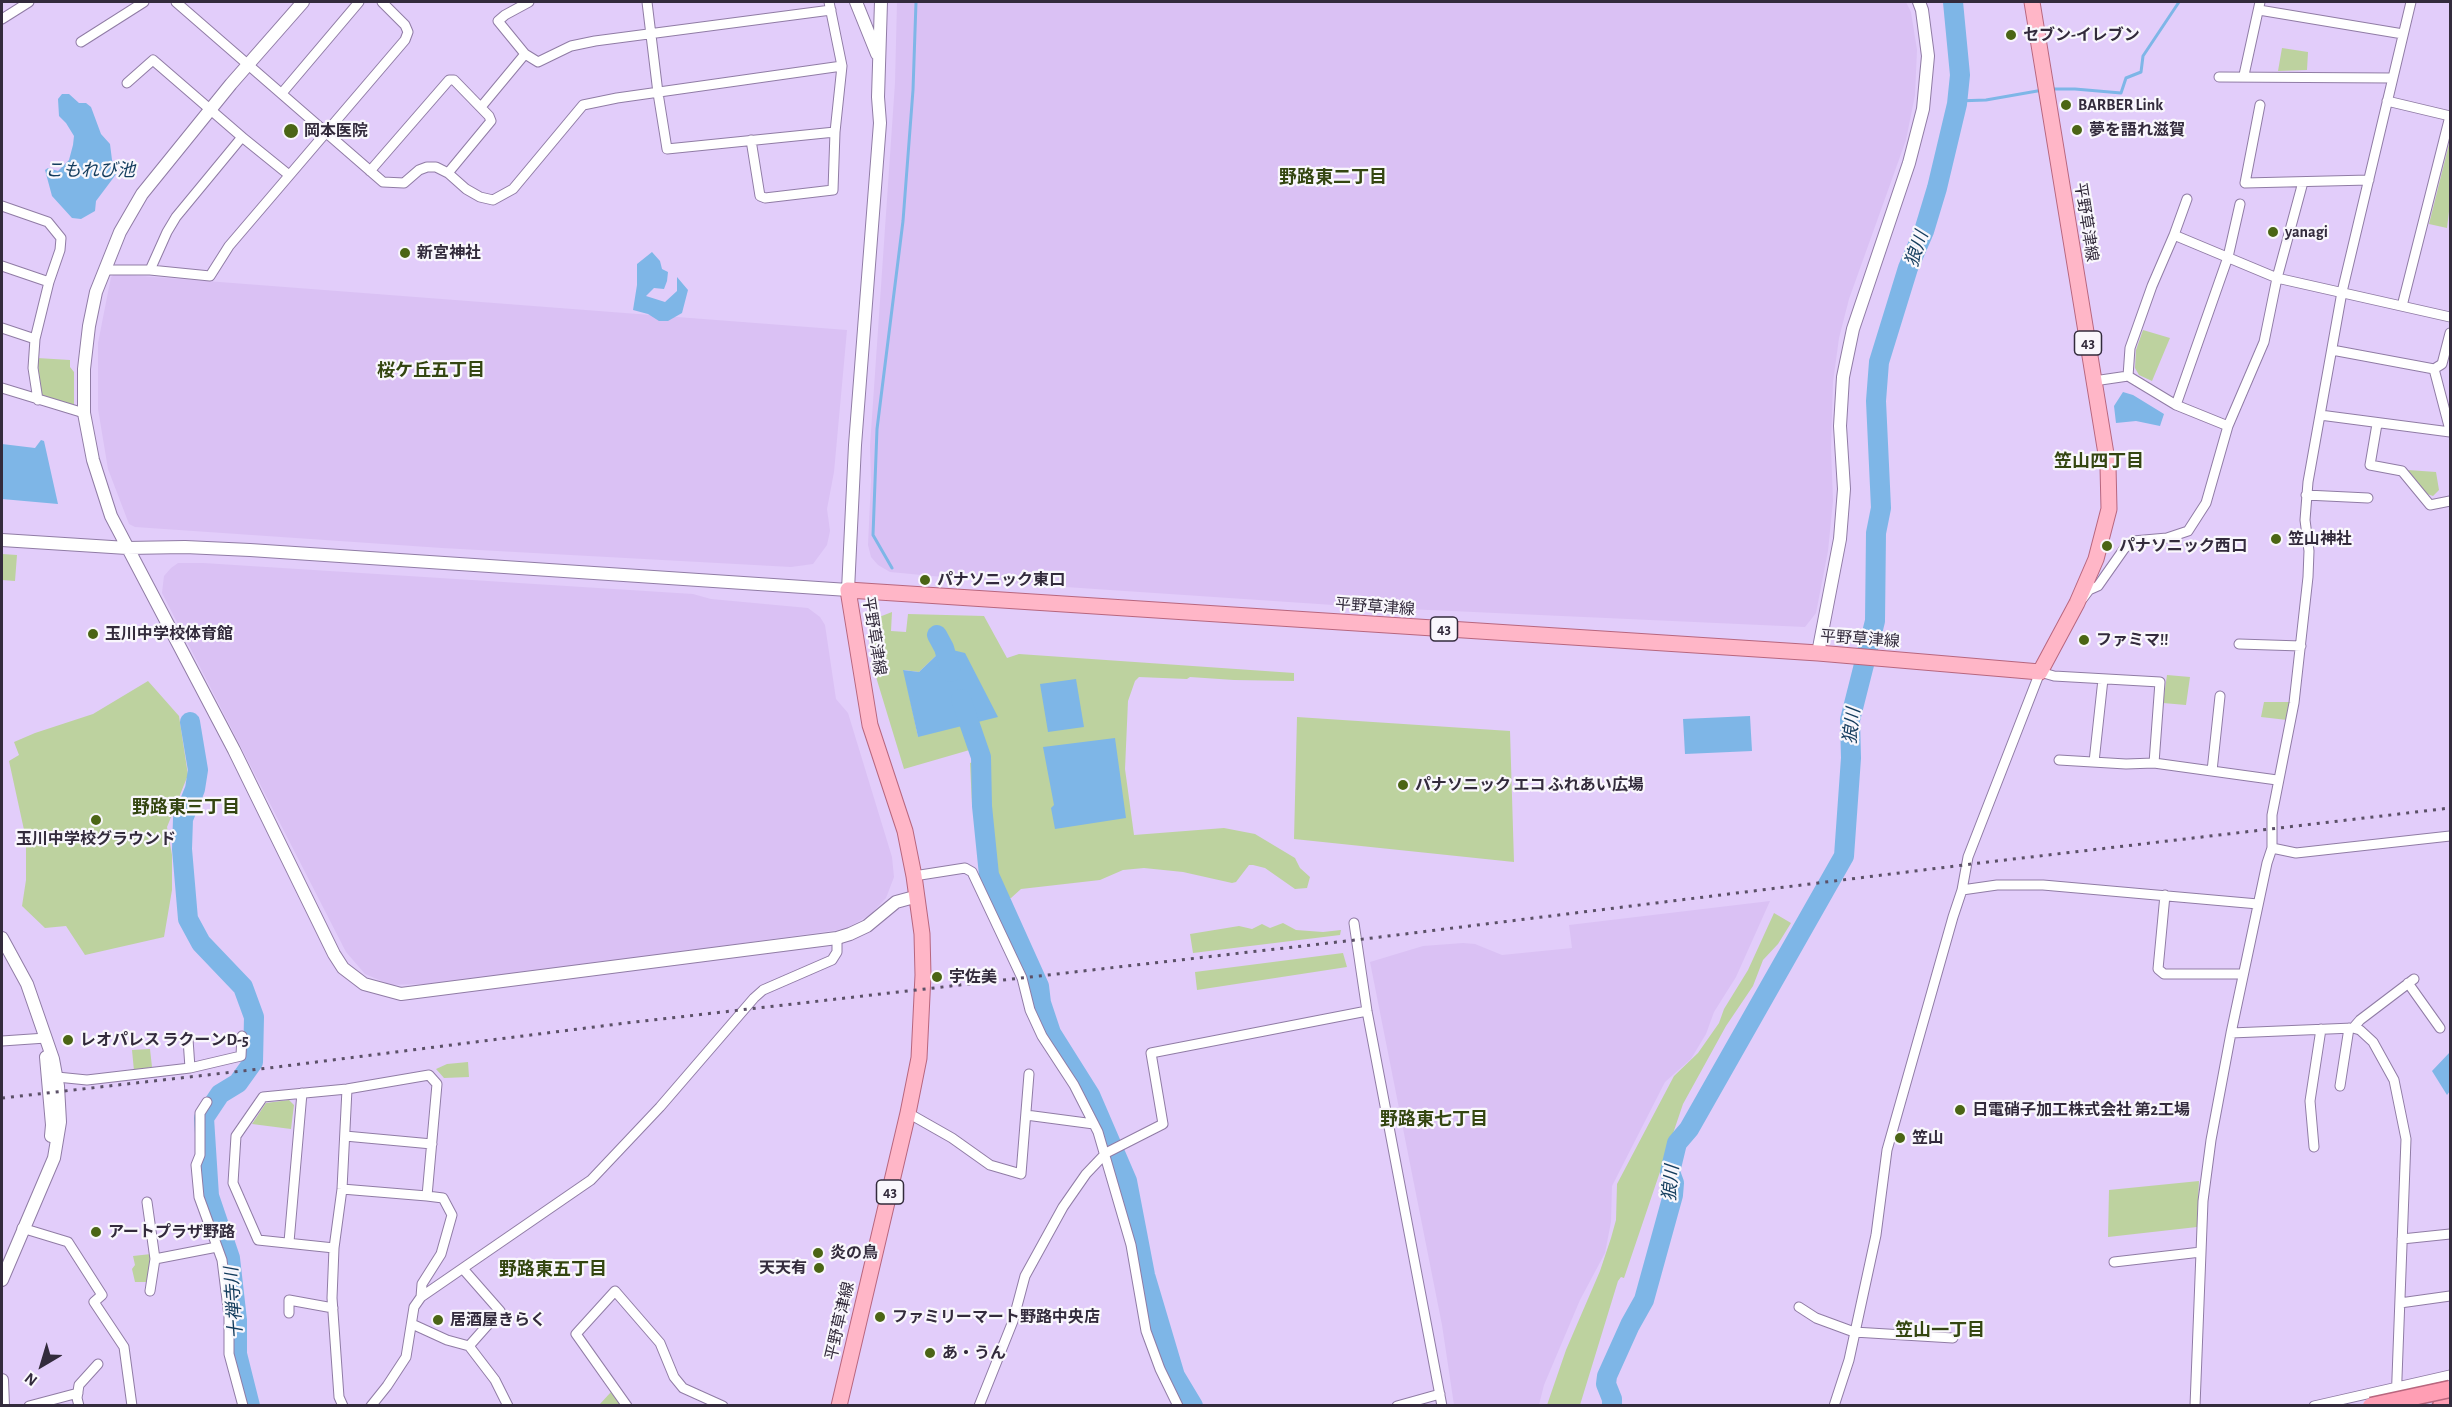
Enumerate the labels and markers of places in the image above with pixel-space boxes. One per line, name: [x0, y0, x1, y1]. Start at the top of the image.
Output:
place label: セブン-イレブン: [2023, 25, 2140, 45]
marker: セブン-イレブン: [2004, 28, 2018, 42]
place label: BARBER Link: [2078, 95, 2163, 115]
marker: BARBER Link: [2059, 98, 2073, 112]
place label: 夢を語れ滋賀: [2089, 120, 2185, 140]
place label: 岡本医院: [304, 121, 368, 141]
marker: 岡本医院: [282, 122, 300, 140]
marker: 夢を語れ滋賀: [2070, 123, 2084, 137]
place label: yanagi: [2285, 222, 2328, 242]
marker: yanagi: [2266, 225, 2280, 239]
place label: 新宮神社: [417, 243, 481, 263]
marker: 新宮神社: [398, 246, 412, 260]
place label: 笠山神社: [2288, 529, 2352, 549]
marker: 笠山神社: [2269, 532, 2283, 546]
place label: パナソニック西口: [2119, 536, 2247, 556]
marker: パナソニック西口: [2100, 539, 2114, 553]
place label: パナソニック東口: [937, 570, 1065, 590]
marker: パナソニック東口: [918, 573, 932, 587]
place label: 玉川中学校体育館: [105, 624, 233, 644]
marker: 玉川中学校体育館: [86, 627, 100, 641]
place label: ファミマ!!: [2096, 630, 2168, 650]
marker: ファミマ!!: [2077, 633, 2091, 647]
place label: パナソニック エコ ふれあい広場: [1415, 775, 1644, 795]
marker: パナソニック エコ ふれあい広場: [1396, 778, 1410, 792]
marker: 玉川中学校グラウンド: [89, 813, 103, 827]
place label: 玉川中学校グラウンド: [16, 829, 176, 849]
place label: 宇佐美: [949, 967, 997, 987]
marker: 宇佐美: [930, 970, 944, 984]
place label: レオパレス ラクーンD-5: [80, 1030, 249, 1050]
marker: レオパレス ラクーンD-5: [61, 1033, 75, 1047]
place label: 日電硝子加工株式会社 第2工場: [1972, 1100, 2190, 1120]
marker: 日電硝子加工株式会社 第2工場: [1953, 1103, 1967, 1117]
place label: 笠山: [1912, 1128, 1944, 1148]
marker: 笠山: [1893, 1131, 1907, 1145]
place label: アートプラザ野路: [108, 1222, 235, 1242]
marker: アートプラザ野路: [89, 1225, 103, 1239]
place label: 炎の鳥: [830, 1243, 878, 1263]
marker: 炎の鳥: [811, 1246, 825, 1260]
place label: 天天有: [759, 1258, 807, 1278]
marker: 天天有: [812, 1261, 826, 1275]
place label: ファミリーマート野路中央店: [892, 1307, 1100, 1327]
place label: 居酒屋きらく: [450, 1310, 546, 1330]
marker: ファミリーマート野路中央店: [873, 1310, 887, 1324]
marker: 居酒屋きらく: [431, 1313, 445, 1327]
place label: あ・うん: [942, 1343, 1006, 1363]
marker: あ・うん: [923, 1346, 937, 1360]

